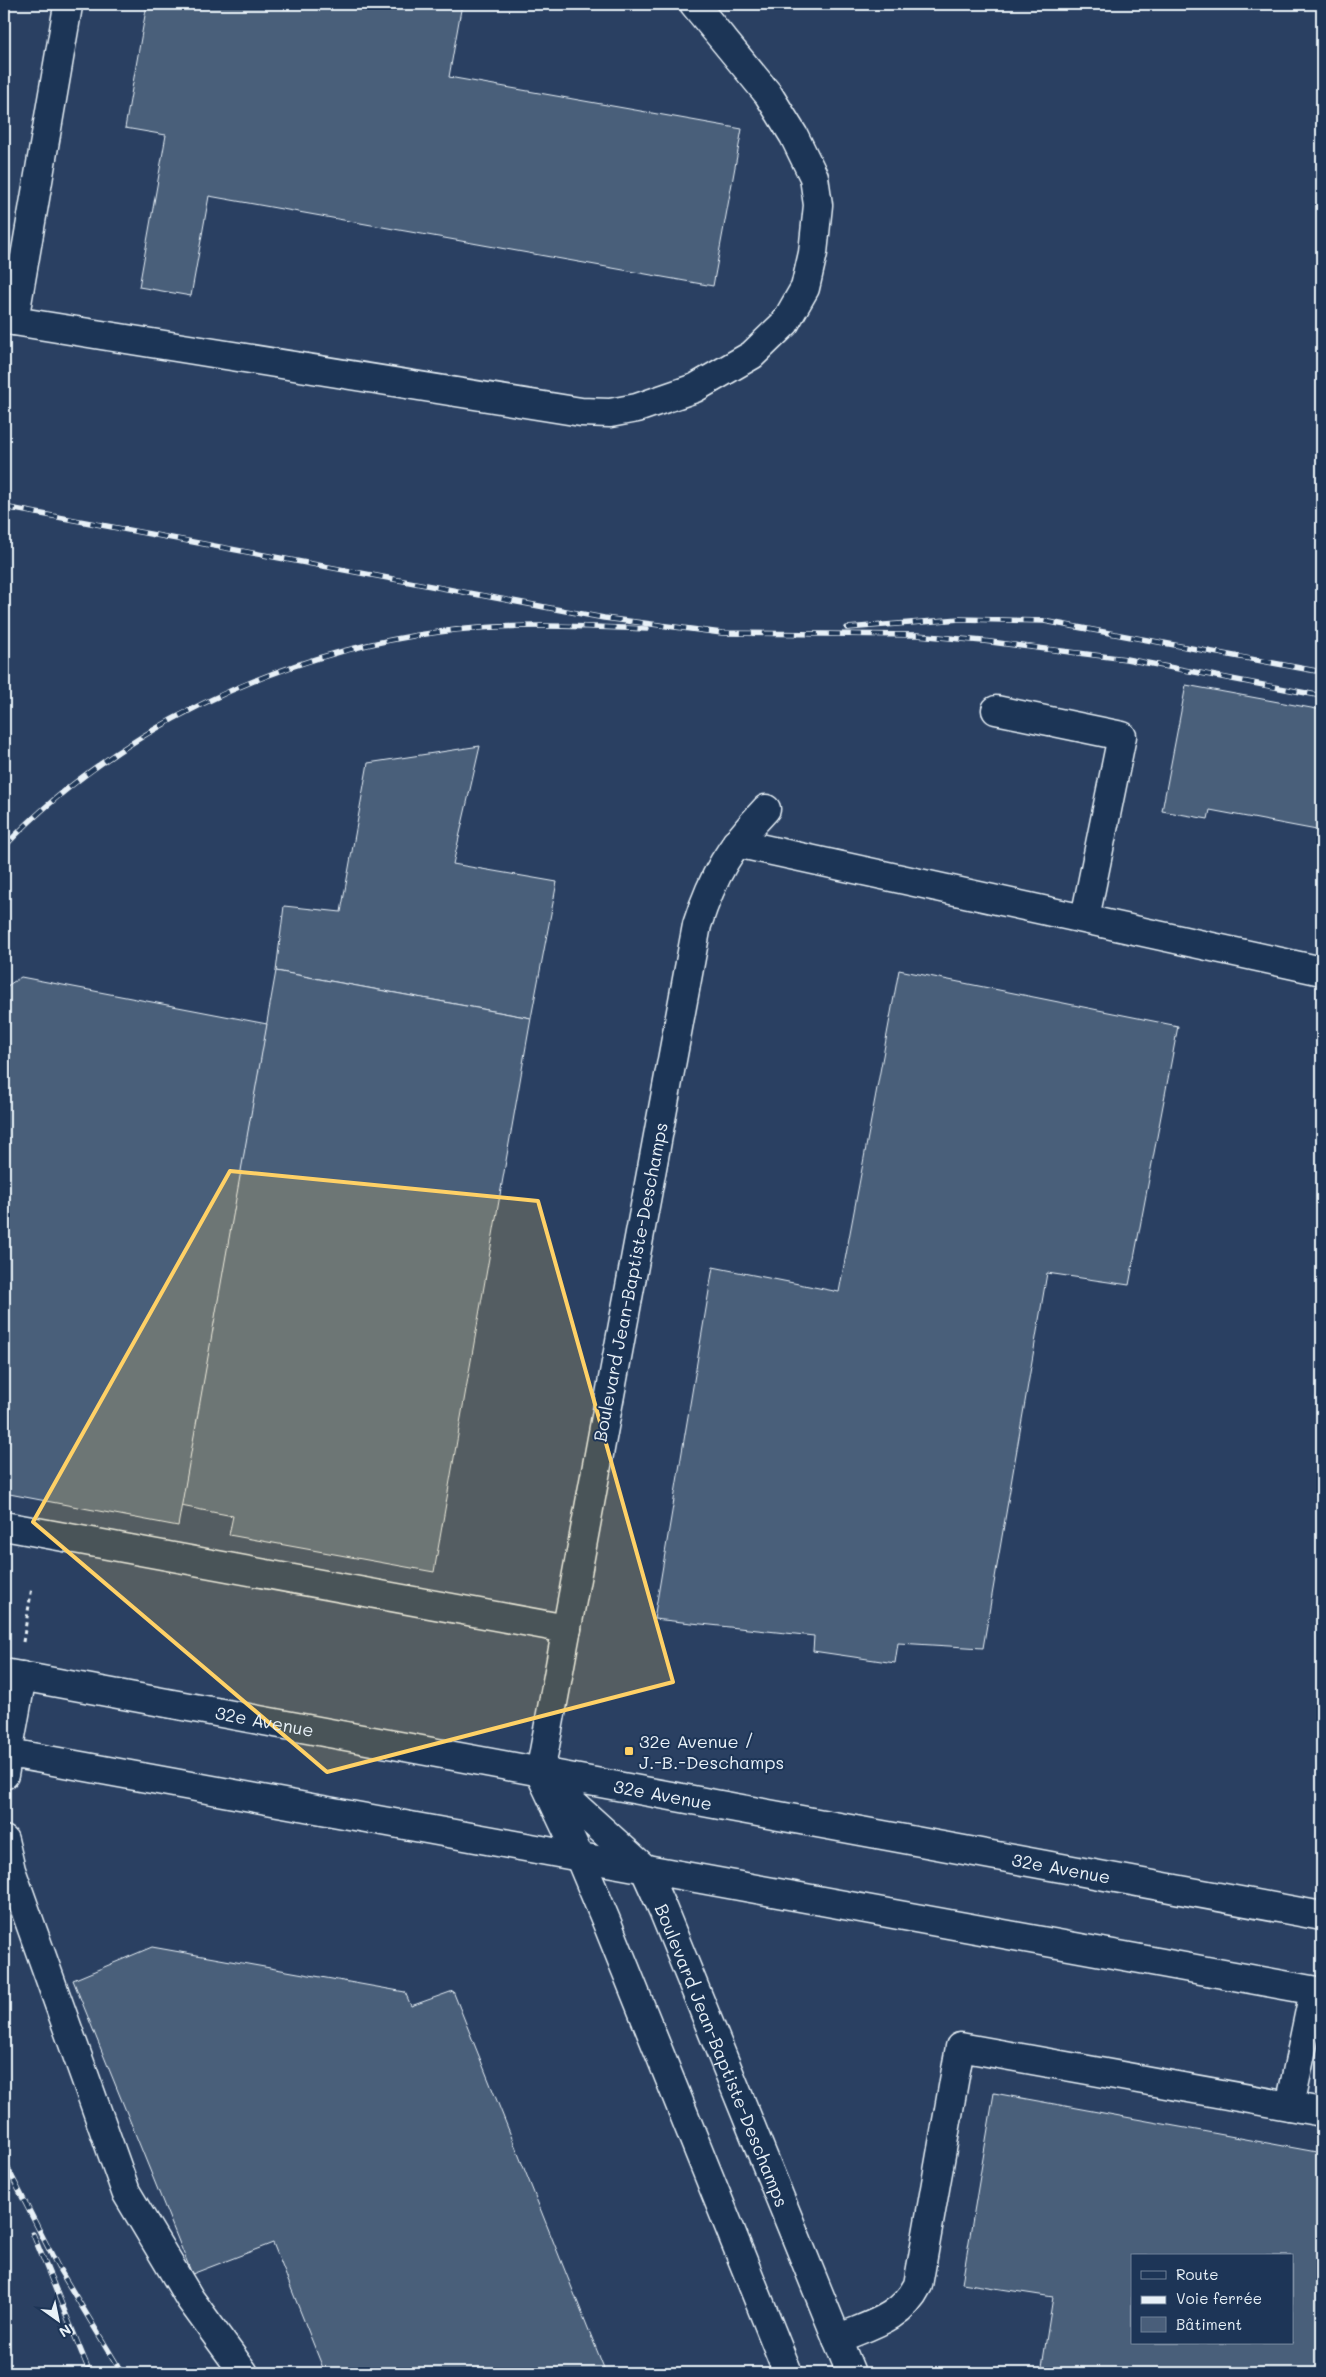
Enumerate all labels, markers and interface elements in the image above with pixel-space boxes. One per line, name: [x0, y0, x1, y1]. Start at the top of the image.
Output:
street label: Boulevard Jean-Baptiste-Deschamps: [587, 1120, 673, 1444]
street label: 32e Avenue: [213, 1700, 316, 1742]
place label: 32e Avenue / J.-B.-Deschamps: [639, 1729, 784, 1774]
marker: 32e Avenue / J.-B.-Deschamps: [623, 1745, 635, 1757]
street label: 32e Avenue: [612, 1774, 714, 1815]
street label: 32e Avenue: [1010, 1847, 1112, 1889]
street label: Boulevard Jean-Baptiste-Deschamps: [650, 1900, 794, 2210]
legend: [1131, 2254, 1294, 2344]
text: Route: [1176, 2264, 1219, 2284]
text: Voie ferrée: [1176, 2288, 1262, 2308]
north arrow: [32, 2294, 82, 2344]
text: Bâtiment: [1176, 2314, 1242, 2334]
text: N: [56, 2320, 75, 2342]

